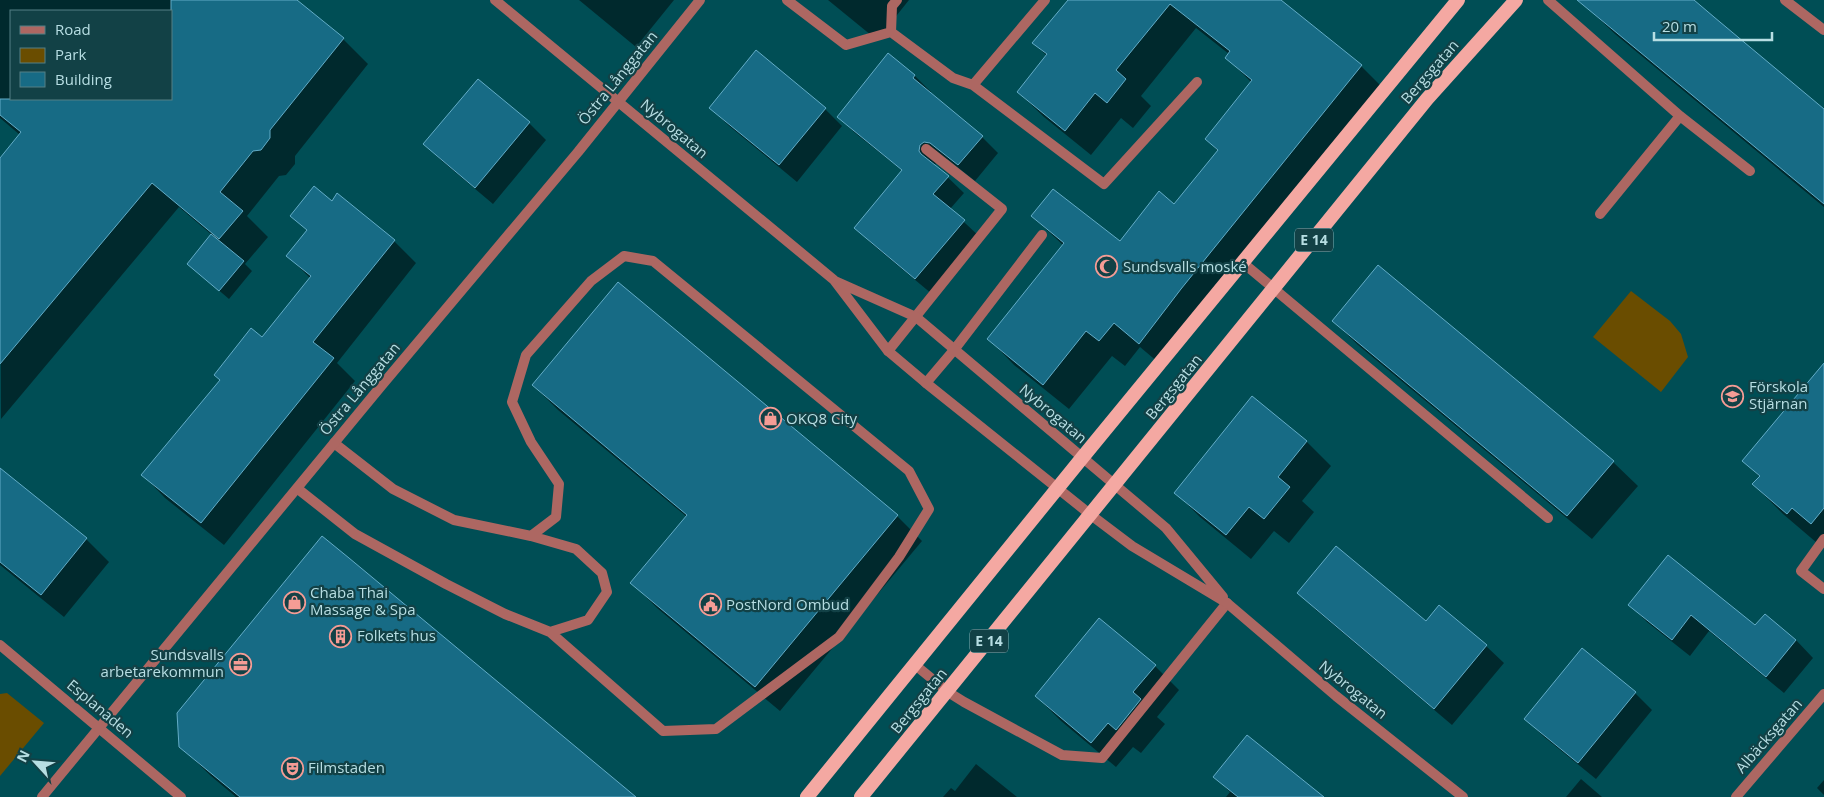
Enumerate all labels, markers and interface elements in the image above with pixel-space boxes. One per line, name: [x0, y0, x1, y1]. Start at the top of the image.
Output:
legend: [10, 10, 172, 100]
scale bar: [1654, 10, 1772, 42]
text: 20 m: [1662, 16, 1697, 36]
text: Road: [55, 19, 91, 39]
street label: Östra Långgatan: [573, 26, 661, 129]
street label: Bergsgatan: [1396, 35, 1463, 108]
text: Park: [55, 44, 86, 64]
text: Building: [55, 69, 112, 89]
street label: Nybrogatan: [637, 94, 713, 162]
road number: E 14: [1295, 228, 1333, 252]
mosque icon: Sundsvalls moské: [1095, 255, 1119, 279]
place label: Sundsvalls moské: [1123, 256, 1247, 276]
street label: Östra Långgatan: [314, 338, 404, 439]
street label: Bergsgatan: [1141, 349, 1206, 423]
place label: Förskola Stjärnan: [1749, 376, 1808, 413]
street label: Nybrogatan: [1016, 379, 1092, 447]
school or university icon: Förskola Stjärnan: [1721, 384, 1745, 408]
shop icon: OKQ8 City: [758, 407, 782, 431]
place label: OKQ8 City: [786, 408, 858, 428]
place label: Chaba Thai Massage & Spa: [310, 582, 415, 619]
shop icon: Chaba Thai Massage & Spa: [282, 590, 306, 614]
public building icon: PostNord Ombud: [698, 593, 722, 617]
place label: PostNord Ombud: [726, 594, 849, 614]
building icon: Folkets hus: [329, 624, 353, 648]
place label: Folkets hus: [357, 625, 436, 645]
road number: E 14: [970, 630, 1008, 652]
place label: Sundsvalls arbetarekommun: [101, 644, 224, 681]
office icon: Sundsvalls arbetarekommun: [228, 652, 252, 676]
street label: Nybrogatan: [1315, 655, 1392, 723]
street label: Bergsgatan: [886, 663, 951, 737]
street label: Esplanaden: [63, 675, 138, 742]
street label: Albäcksgatan: [1730, 694, 1806, 777]
north arrow: [10, 737, 60, 787]
text: N: [12, 747, 34, 765]
theatre icon: Filmstaden: [280, 756, 304, 780]
place label: Filmstaden: [308, 757, 385, 777]

